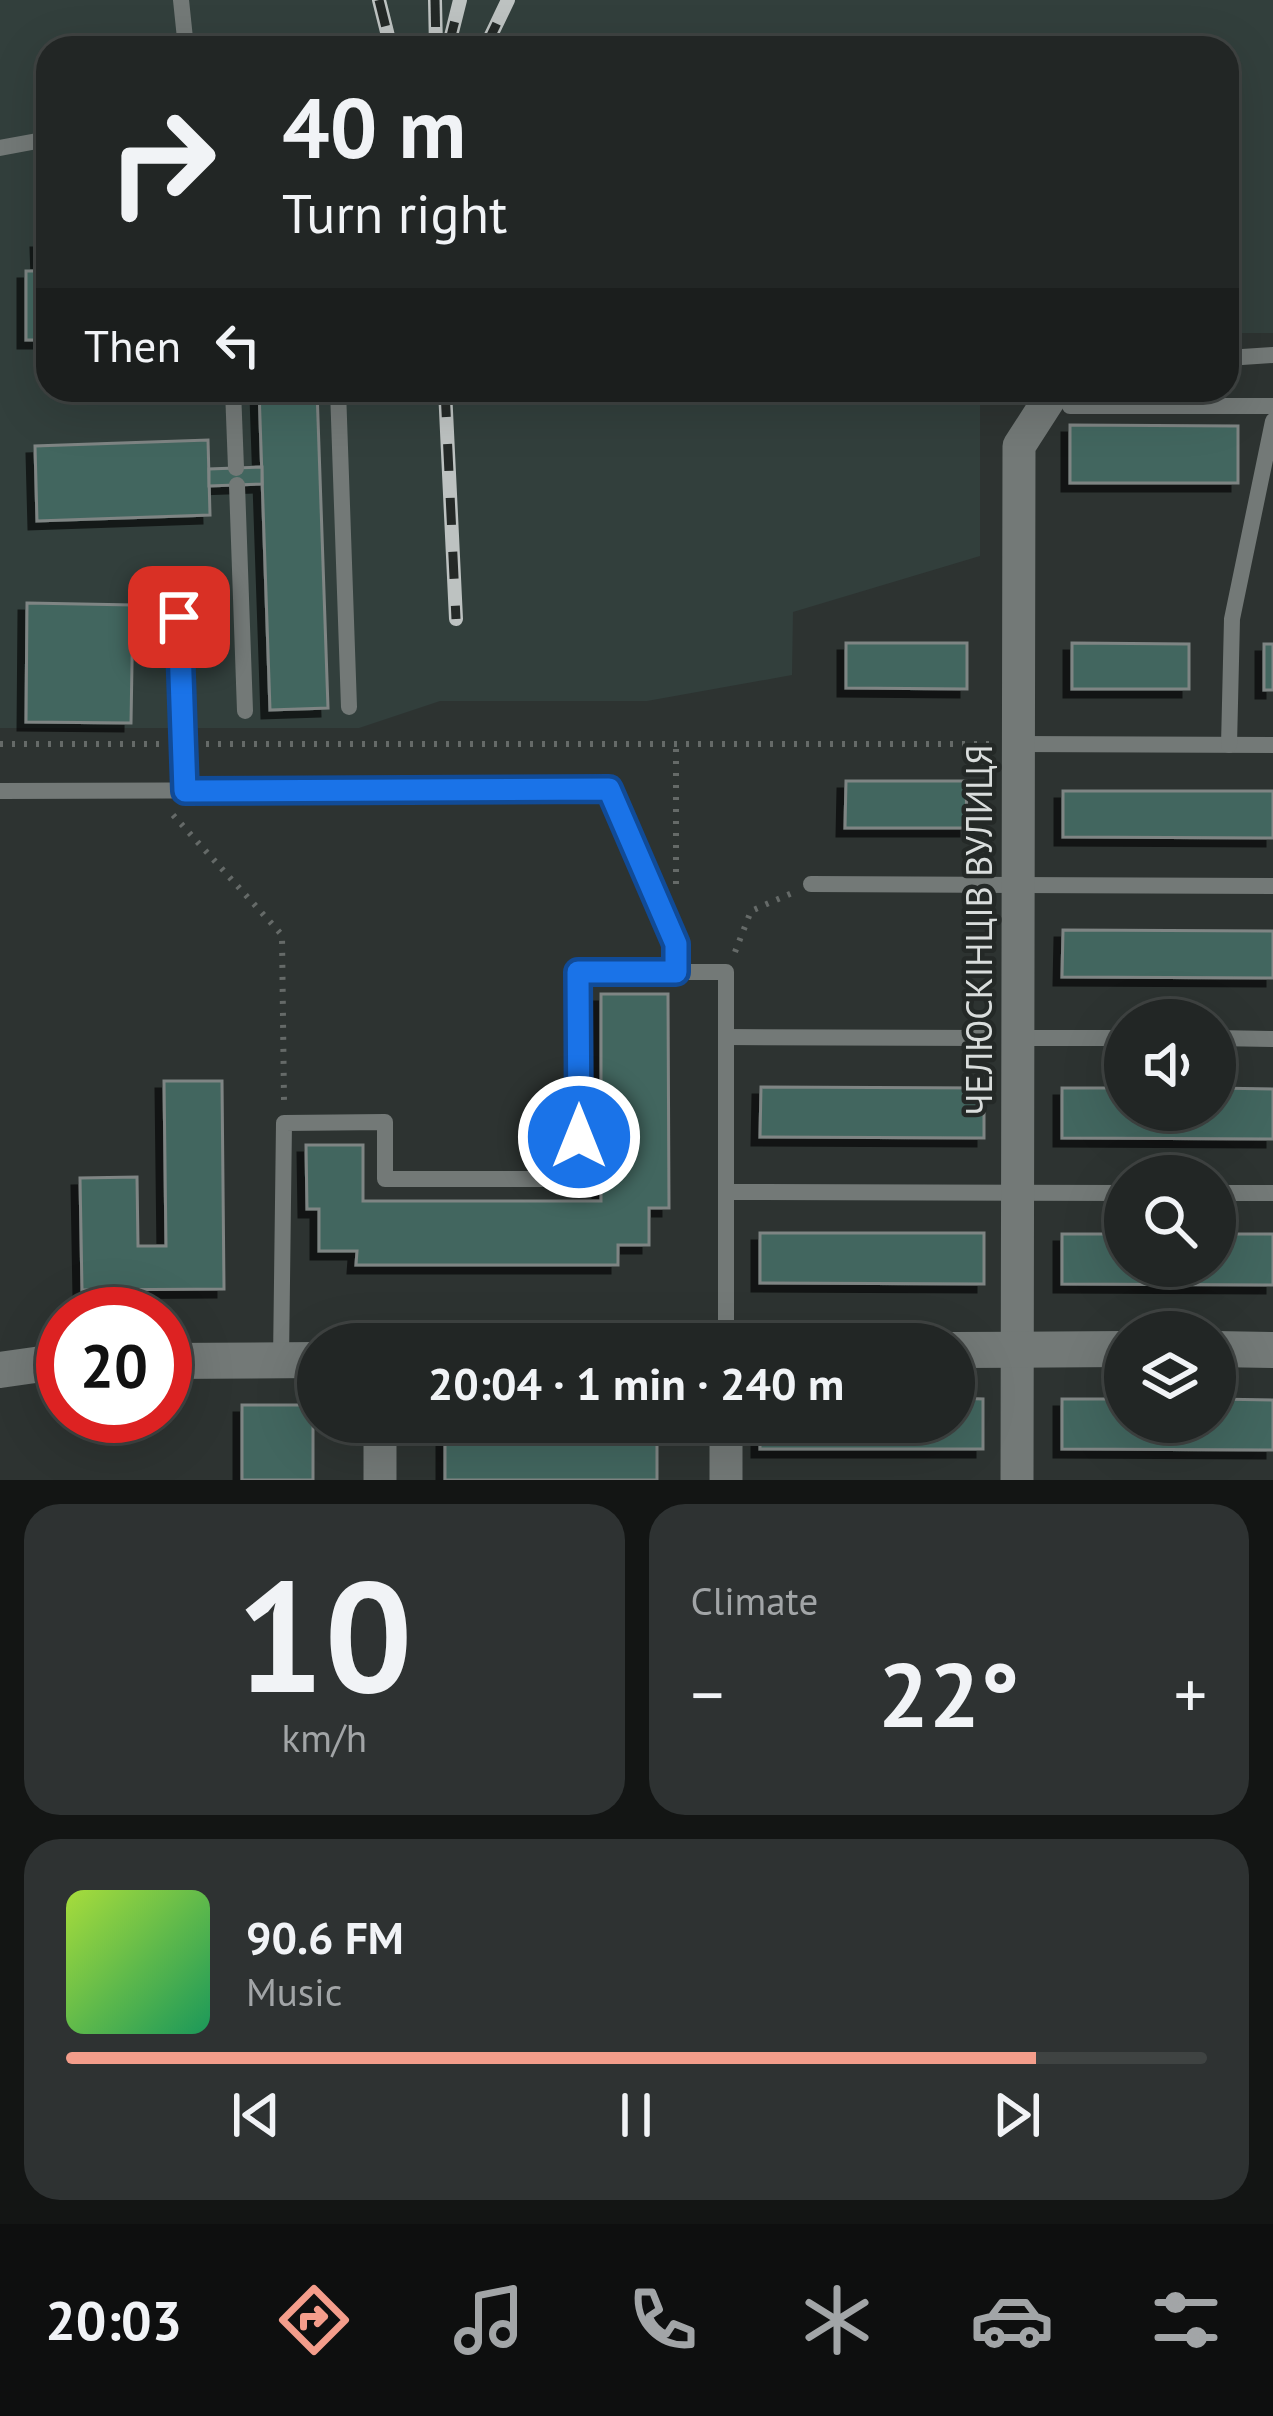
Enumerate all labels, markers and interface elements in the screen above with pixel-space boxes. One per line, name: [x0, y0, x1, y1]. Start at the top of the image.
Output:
text: 40 m: [282, 72, 466, 181]
icon: right: [84, 84, 240, 240]
text: Turn right: [282, 178, 507, 248]
icon: left: [205, 312, 271, 378]
text: Then: [84, 316, 181, 374]
pin: [128, 566, 230, 668]
icon: arrive: [146, 584, 212, 650]
street label: ЧЕЛЮСКІНЦІВ ВУЛИЦЯ: [955, 745, 1002, 1115]
map controls: [1104, 999, 1236, 1443]
button: sound: [1104, 999, 1236, 1131]
position arrow: [516, 1074, 642, 1200]
button: search: [1104, 1155, 1236, 1287]
speed limit sign: 20: [36, 1287, 192, 1443]
button: layers: [1104, 1311, 1236, 1443]
text: 20:04 · 1 min · 240 m: [428, 1354, 844, 1412]
text: 10: [236, 1533, 413, 1735]
text: Climate: [691, 1575, 818, 1626]
text: 22°: [878, 1635, 1019, 1752]
text: −: [691, 1651, 724, 1736]
text: +: [1174, 1651, 1207, 1736]
text: km/h: [282, 1712, 367, 1763]
text: 90.6 FM: [246, 1908, 404, 1966]
text: Music: [246, 1966, 342, 2017]
icon: previous: [223, 2082, 289, 2148]
icon: pause: [603, 2082, 669, 2148]
icon: next: [984, 2082, 1050, 2148]
icon: directions: [272, 2278, 356, 2362]
icon: music: [447, 2278, 531, 2362]
icon: phone: [621, 2278, 705, 2362]
icon: climate: [795, 2278, 879, 2362]
icon: car: [970, 2278, 1054, 2362]
icon: filters: [1144, 2278, 1228, 2362]
text: 20:03: [45, 2285, 182, 2355]

